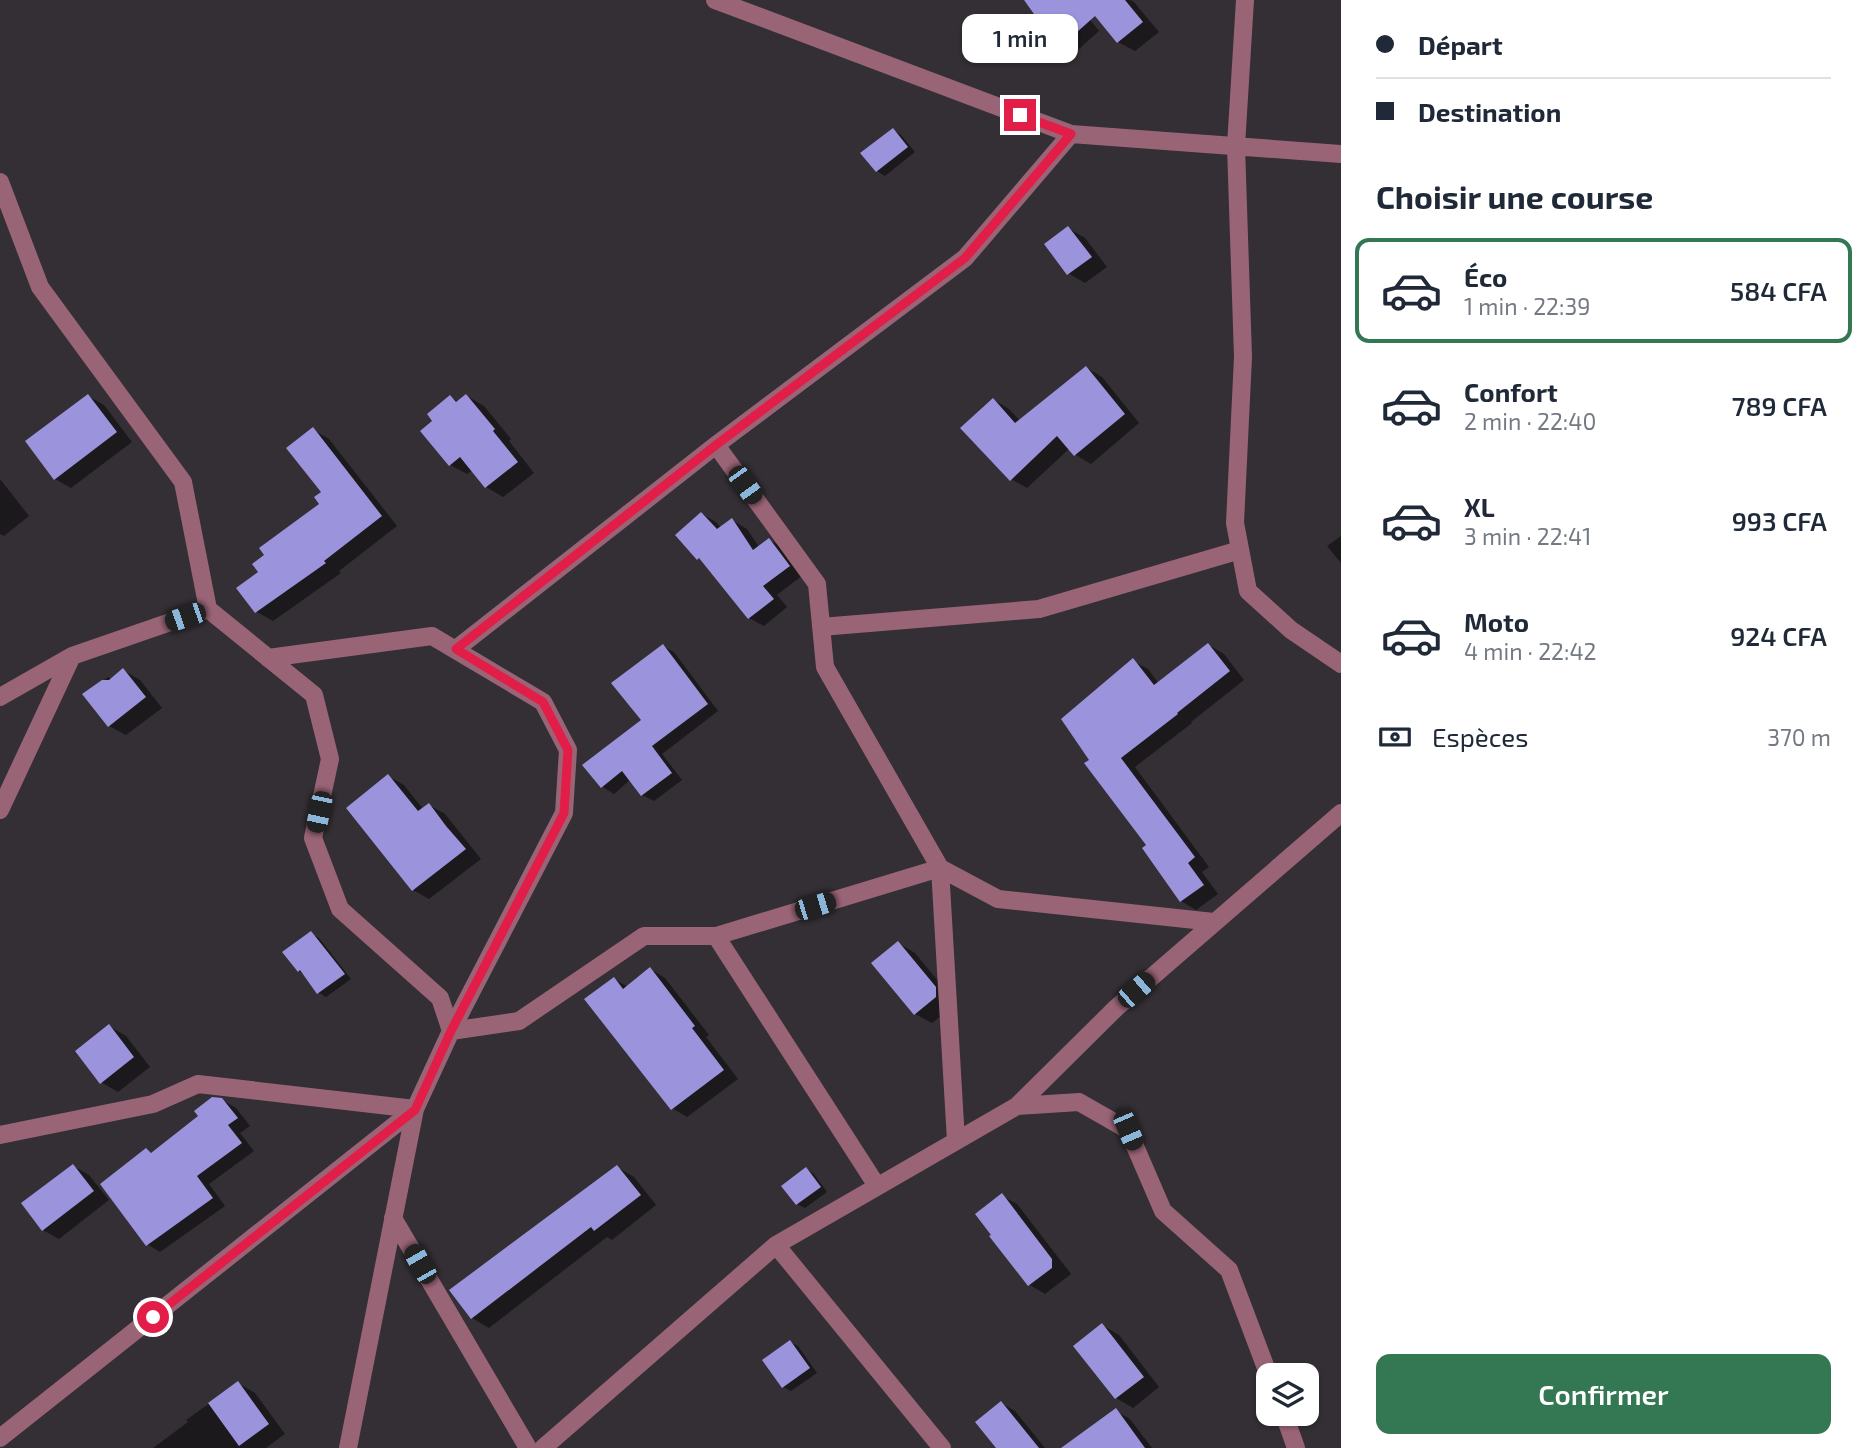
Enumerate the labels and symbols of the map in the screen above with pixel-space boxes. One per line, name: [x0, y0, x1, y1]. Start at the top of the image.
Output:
callout: 1 min: [962, 13, 1078, 62]
route end: [1004, 99, 1036, 131]
car: [725, 462, 766, 508]
car: [162, 600, 209, 634]
car: [305, 789, 334, 835]
car: [792, 890, 839, 922]
car: [1114, 968, 1159, 1012]
car: [1111, 1107, 1146, 1153]
car: [401, 1241, 440, 1287]
route start: [137, 1301, 169, 1333]

